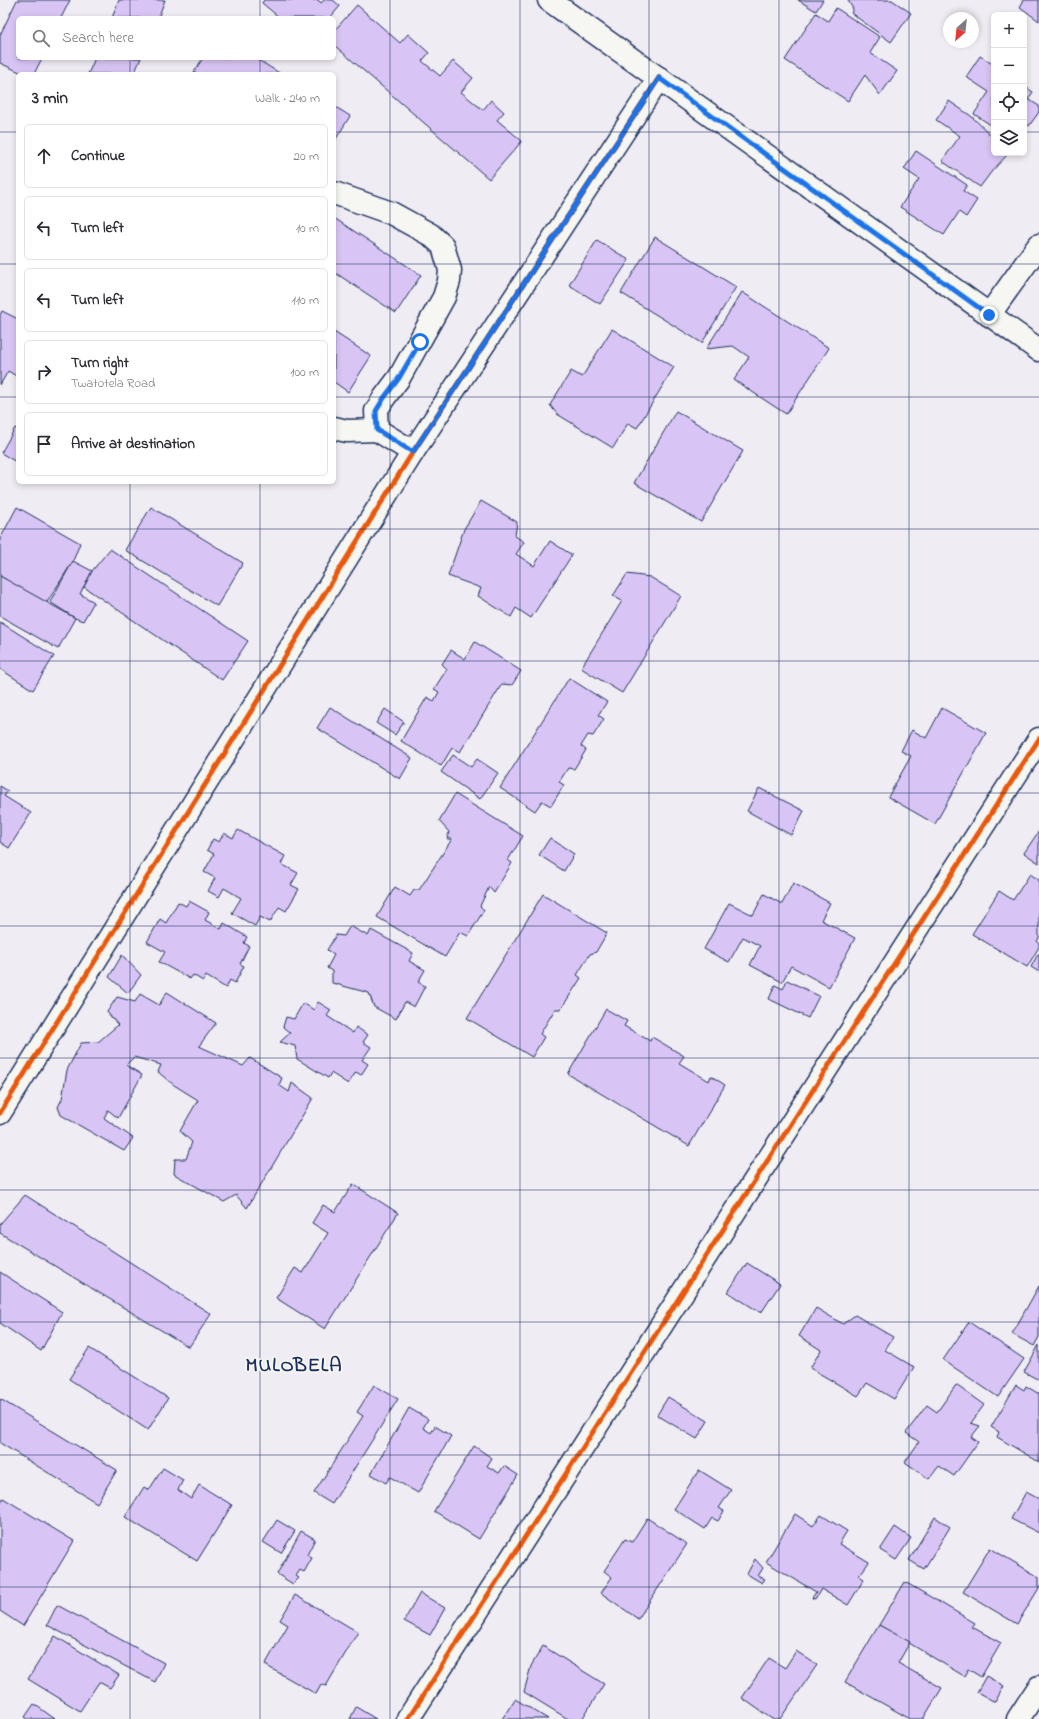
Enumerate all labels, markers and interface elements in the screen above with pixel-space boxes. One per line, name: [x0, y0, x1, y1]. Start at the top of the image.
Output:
north arrow: [943, 12, 979, 48]
map controls: [991, 12, 1027, 156]
button: +: [991, 12, 1027, 48]
search box: [16, 16, 336, 60]
icon: search: [30, 27, 52, 49]
text: Search here: [62, 27, 134, 49]
button: −: [991, 48, 1027, 84]
button: locate: [991, 84, 1027, 120]
text: 3 min: [32, 86, 68, 111]
text: Walk · 240 m: [255, 89, 320, 108]
button: layers: [991, 120, 1027, 156]
icon: ahead: [33, 145, 55, 167]
text: Continue: [71, 145, 125, 167]
text: 20 m: [294, 147, 319, 166]
icon: left: [33, 217, 55, 239]
text: Turn left: [71, 217, 124, 239]
text: 10 m: [296, 219, 319, 238]
icon: left: [33, 289, 55, 311]
text: Turn left: [71, 289, 124, 311]
text: 110 m: [292, 291, 319, 310]
route end: [980, 306, 998, 324]
route start: [411, 333, 429, 351]
text: Turn right: [71, 352, 129, 374]
icon: right: [33, 361, 55, 383]
text: 100 m: [290, 363, 319, 382]
text: Twatotela Road: [71, 374, 155, 393]
icon: arrive: [33, 433, 55, 455]
text: Arrive at destination: [71, 433, 195, 455]
district label: MULOBELA: [245, 1352, 343, 1381]

